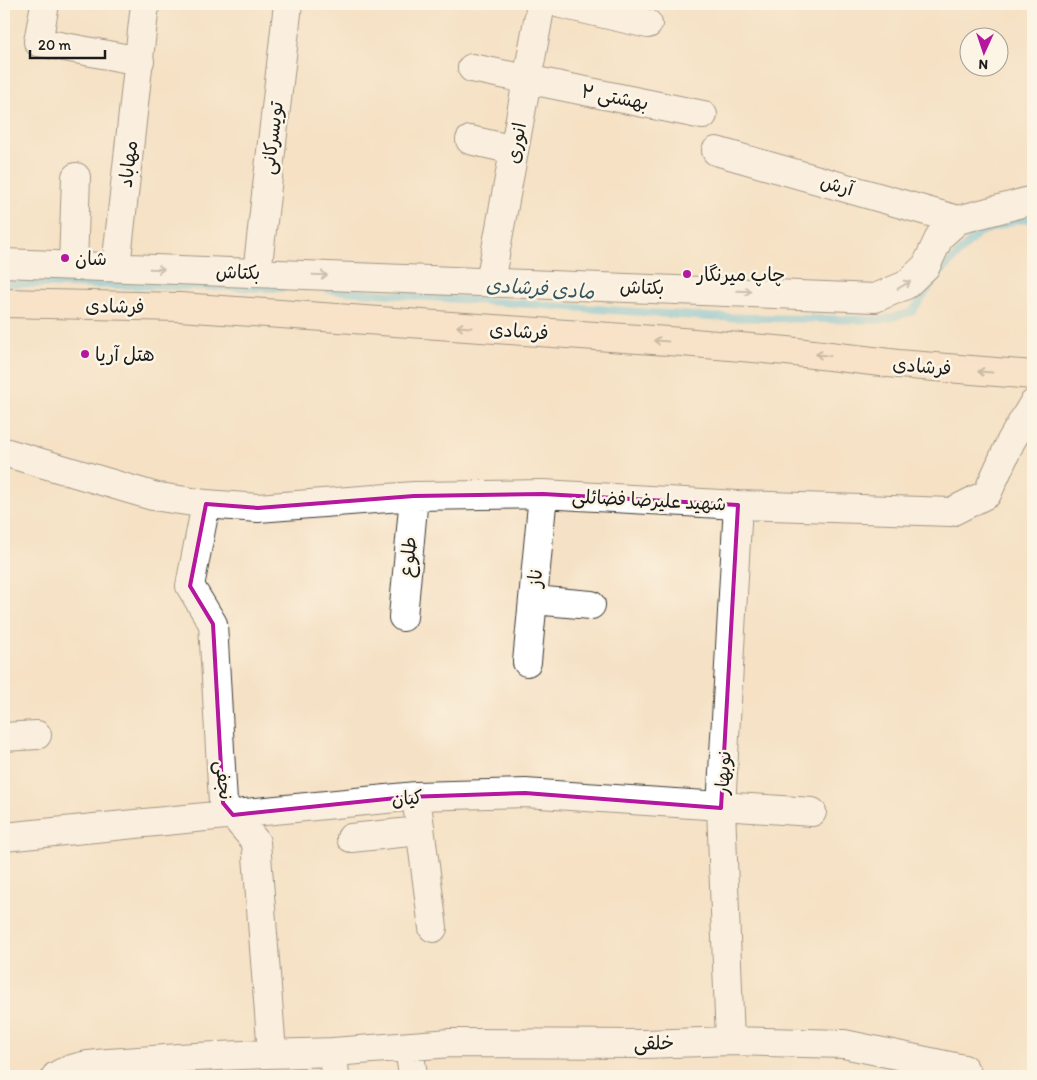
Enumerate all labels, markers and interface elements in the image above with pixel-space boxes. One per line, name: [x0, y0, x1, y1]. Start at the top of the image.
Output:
scale bar: [30, 28, 105, 60]
north arrow: [960, 28, 1010, 78]
text: 20 m: [38, 36, 72, 54]
text: N: [978, 56, 989, 73]
street label: بهشتی ۲: [579, 79, 651, 116]
street label: تویسرکانی: [256, 100, 289, 176]
street label: انوری: [501, 121, 531, 165]
street label: مهاباد: [114, 139, 142, 189]
street label: آرش: [818, 169, 857, 201]
place label: شان: [75, 247, 107, 270]
marker: شان: [59, 252, 71, 264]
street label: بکتاش: [215, 260, 261, 284]
place label: چاپ میرنگار: [695, 263, 785, 287]
one-way arrow: [149, 264, 165, 273]
marker: چاپ میرنگار: [681, 268, 693, 280]
one-way arrow: [312, 270, 328, 280]
water label: مادی فرشادی: [485, 272, 596, 304]
street label: بکتاش: [619, 275, 665, 299]
one-way arrow: [896, 279, 910, 289]
one-way arrow: [736, 287, 752, 296]
street label: فرشادی: [85, 294, 145, 318]
street label: فرشادی: [489, 317, 549, 345]
one-way arrow: [456, 322, 472, 332]
one-way arrow: [653, 336, 669, 345]
place label: هتل آریا: [95, 343, 155, 366]
marker: هتل آریا: [79, 348, 91, 360]
one-way arrow: [815, 350, 831, 360]
street label: فرشادی: [891, 352, 953, 380]
one-way arrow: [977, 367, 993, 376]
street label: شهید علیرضا فضائلی: [571, 484, 727, 517]
street label: طلوع: [395, 536, 423, 579]
street label: ناز: [523, 568, 547, 590]
street label: نوبهار: [710, 750, 736, 797]
street label: نجفی: [209, 759, 238, 801]
street label: کیان: [391, 785, 423, 811]
street label: خلقی: [634, 1031, 674, 1056]

